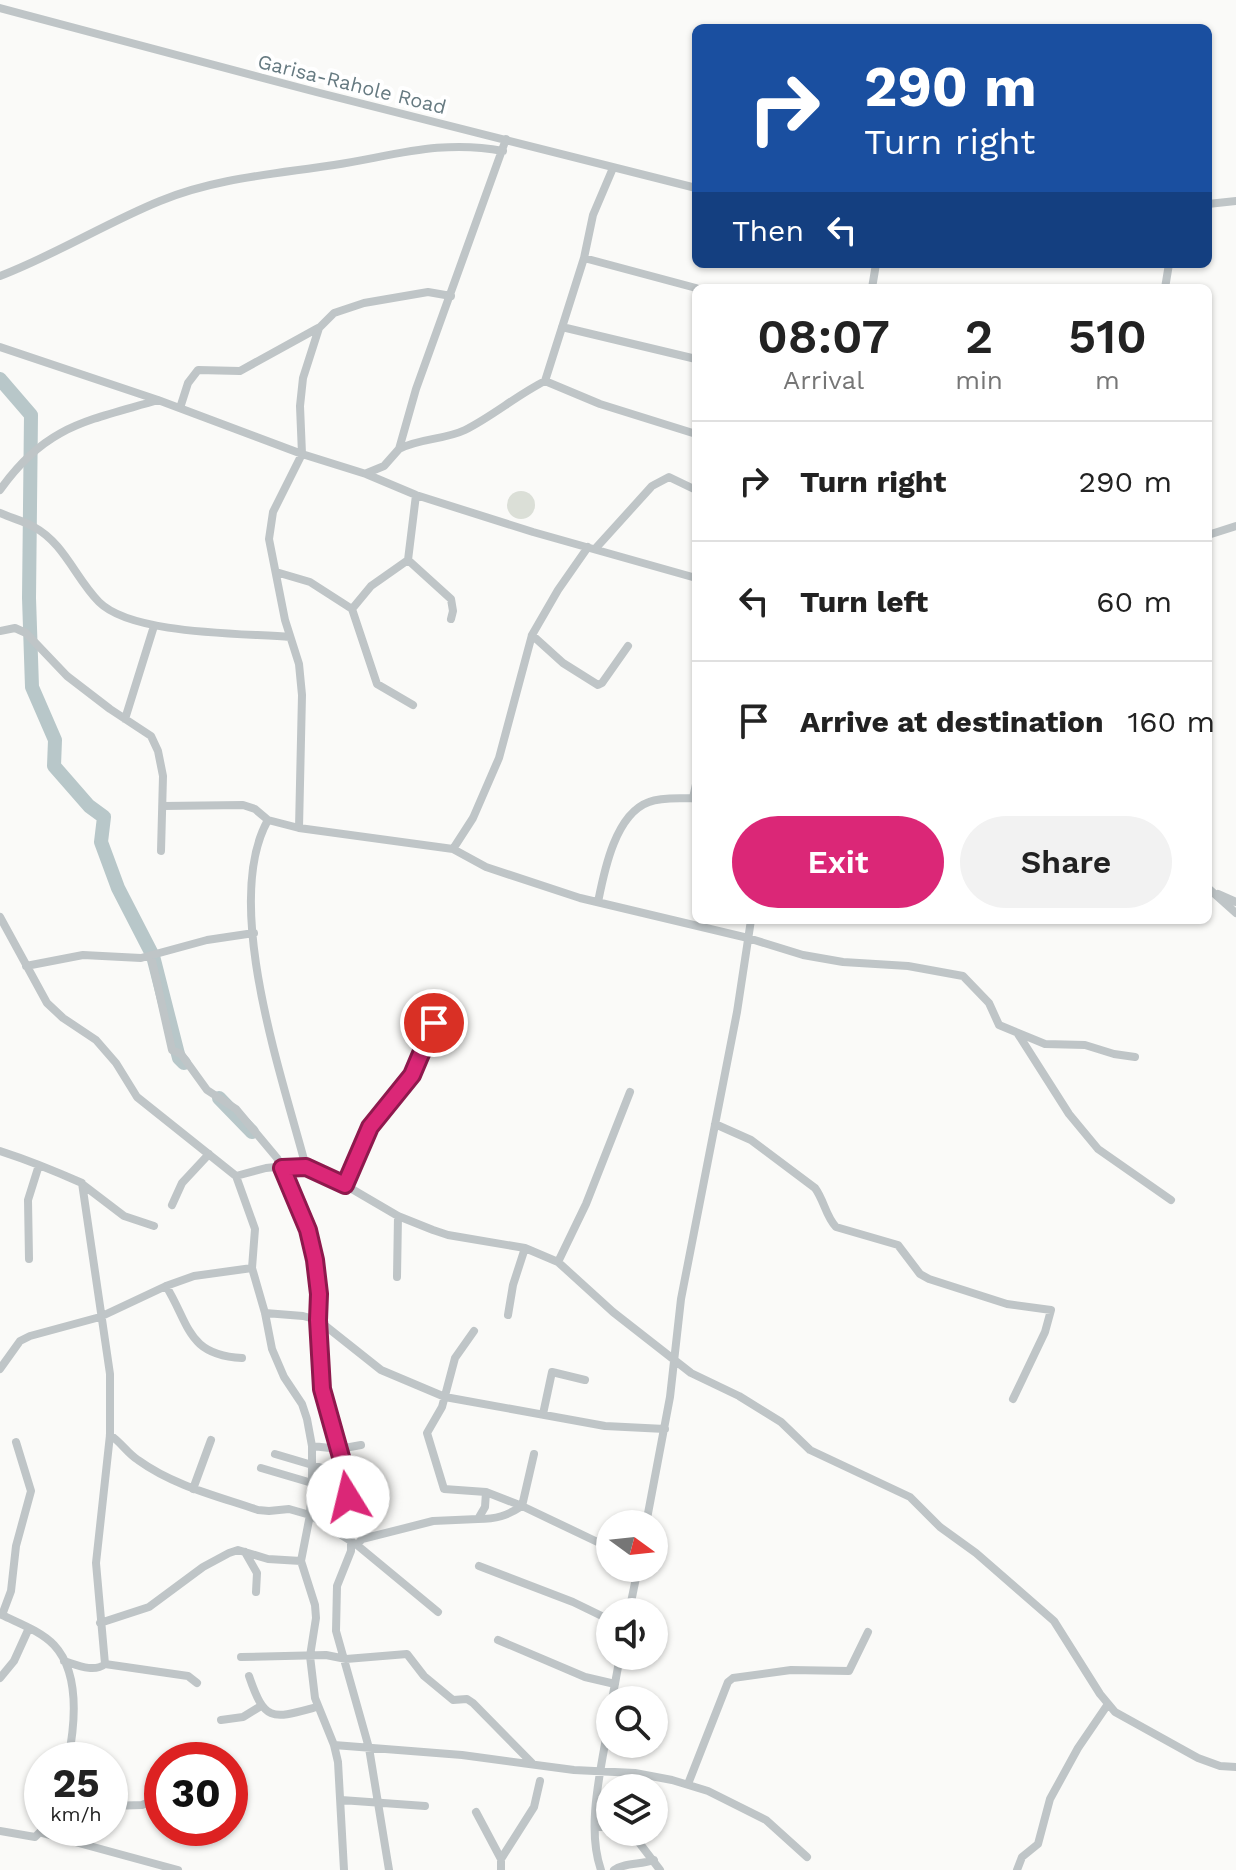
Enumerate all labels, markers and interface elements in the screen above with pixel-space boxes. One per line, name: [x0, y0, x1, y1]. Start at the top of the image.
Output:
street label: Garisa-Rahole Road: [255, 49, 449, 119]
text: 290 m: [864, 54, 1037, 120]
icon: right: [732, 56, 836, 160]
text: Turn right: [864, 121, 1035, 163]
icon: left: [820, 208, 864, 252]
text: Then: [732, 213, 804, 248]
text: 08:07: [757, 308, 890, 365]
text: 2: [965, 308, 993, 365]
text: 510: [1068, 308, 1147, 365]
text: Arrival: [783, 365, 864, 395]
text: min: [955, 365, 1003, 395]
text: m: [1095, 365, 1120, 395]
icon: right: [732, 459, 776, 503]
text: Turn right: [800, 464, 946, 499]
text: 290 m: [1079, 464, 1172, 499]
icon: left: [732, 579, 776, 623]
text: Turn left: [800, 584, 928, 619]
text: 60 m: [1096, 584, 1172, 619]
icon: arrive: [732, 699, 776, 743]
text: Arrive at destination: [800, 704, 1104, 739]
text: 160 m: [1128, 704, 1215, 739]
button: Exit: [732, 816, 944, 908]
button: Share: [960, 816, 1172, 908]
pin: [400, 989, 468, 1057]
icon: arrive: [412, 1001, 456, 1045]
position arrow: [306, 1455, 390, 1539]
north arrow: [596, 1510, 668, 1582]
map controls: [596, 1510, 668, 1846]
button: sound: [596, 1598, 668, 1670]
button: search: [596, 1686, 668, 1758]
speed limit sign: 30: [144, 1742, 248, 1846]
text: 25: [52, 1760, 100, 1807]
button: layers: [596, 1774, 668, 1846]
text: km/h: [50, 1802, 102, 1826]

